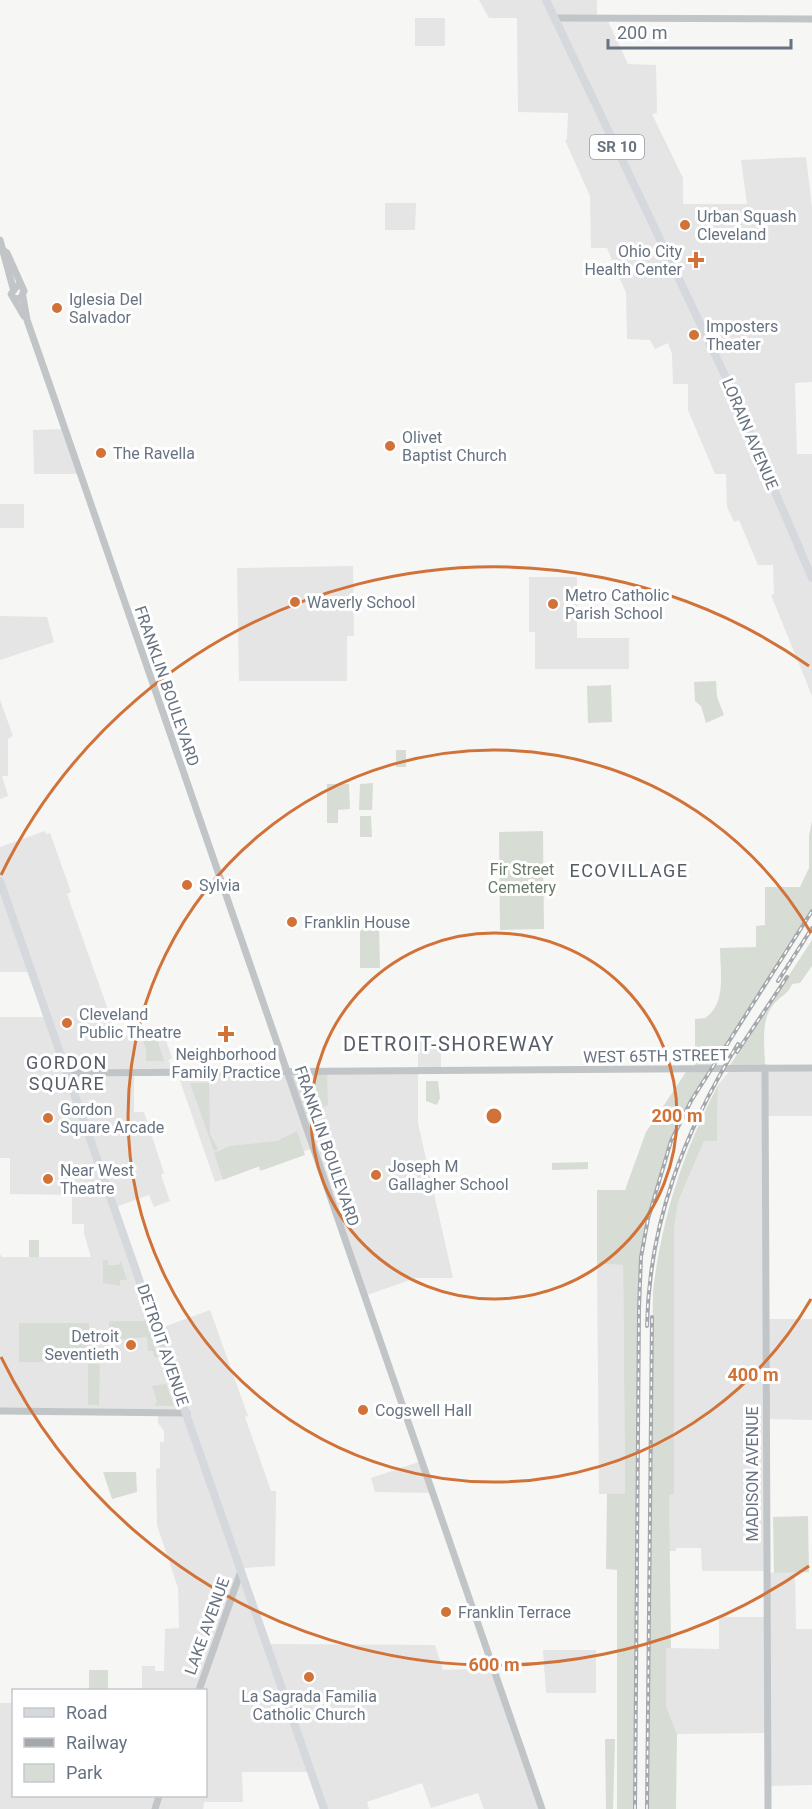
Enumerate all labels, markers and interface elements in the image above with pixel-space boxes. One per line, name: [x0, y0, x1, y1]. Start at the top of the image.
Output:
scale bar: [608, 12, 791, 50]
text: 200 m: [617, 22, 668, 43]
road number: SR 10: [590, 135, 644, 159]
place label: Urban Squash Cleveland: [697, 207, 796, 244]
marker: Urban Squash Cleveland: [678, 218, 692, 232]
place label: Ohio City Health Center: [585, 242, 683, 279]
marker: Ohio City Health Center: [687, 251, 705, 269]
place label: Iglesia Del Salvador: [69, 290, 142, 327]
marker: Iglesia Del Salvador: [50, 301, 64, 315]
place label: Imposters Theater: [706, 317, 778, 354]
marker: Imposters Theater: [687, 328, 701, 342]
street label: LORAIN AVENUE: [718, 375, 782, 493]
place label: Olivet Baptist Church: [402, 428, 507, 465]
marker: Olivet Baptist Church: [383, 439, 397, 453]
place label: The Ravella: [113, 444, 195, 463]
marker: The Ravella: [94, 446, 108, 460]
place label: Metro Catholic Parish School: [565, 586, 670, 623]
place label: Waverly School: [307, 593, 415, 612]
marker: Waverly School: [288, 595, 302, 609]
marker: Metro Catholic Parish School: [546, 597, 560, 611]
street label: FRANKLIN BOULEVARD: [131, 603, 203, 769]
park label: Fir Street Cemetery: [488, 860, 557, 897]
district label: ECOVILLAGE: [569, 860, 689, 881]
place label: Sylvia: [199, 876, 240, 895]
marker: Sylvia: [180, 878, 194, 892]
place label: Franklin House: [304, 913, 410, 932]
marker: Franklin House: [285, 915, 299, 929]
place label: Cleveland Public Theatre: [79, 1005, 181, 1042]
marker: Cleveland Public Theatre: [60, 1016, 74, 1030]
marker: Neighborhood Family Practice: [217, 1025, 235, 1043]
district label: DETROIT-SHOREWAY: [343, 1032, 555, 1056]
place label: Neighborhood Family Practice: [172, 1045, 280, 1082]
street label: WEST 65TH STREET: [583, 1045, 729, 1067]
district label: GORDON SQUARE: [26, 1052, 108, 1094]
street label: FRANKLIN BOULEVARD: [291, 1063, 363, 1229]
place label: Gordon Square Arcade: [60, 1100, 164, 1137]
text: 200 m: [651, 1105, 703, 1126]
centre of rings: [484, 1106, 504, 1126]
marker: Gordon Square Arcade: [41, 1111, 55, 1125]
place label: Joseph M Gallagher School: [388, 1157, 509, 1194]
place label: Near West Theatre: [60, 1161, 134, 1198]
marker: Joseph M Gallagher School: [369, 1168, 383, 1182]
marker: Near West Theatre: [41, 1172, 55, 1186]
street label: DETROIT AVENUE: [133, 1282, 193, 1408]
place label: Detroit Seventieth: [44, 1327, 119, 1364]
marker: Detroit Seventieth: [124, 1338, 138, 1352]
text: 400 m: [727, 1364, 779, 1385]
place label: Cogswell Hall: [375, 1401, 472, 1420]
marker: Cogswell Hall: [356, 1403, 370, 1417]
street label: MADISON AVENUE: [743, 1406, 762, 1542]
street label: LAKE AVENUE: [181, 1575, 233, 1677]
place label: Franklin Terrace: [458, 1603, 571, 1622]
marker: Franklin Terrace: [439, 1605, 453, 1619]
text: 600 m: [468, 1654, 520, 1675]
marker: La Sagrada Familia Catholic Church: [302, 1670, 316, 1684]
place label: La Sagrada Familia Catholic Church: [241, 1687, 377, 1724]
legend: [12, 1689, 207, 1797]
text: Road: [66, 1702, 107, 1723]
text: Railway: [66, 1732, 128, 1753]
text: Park: [66, 1762, 103, 1783]

